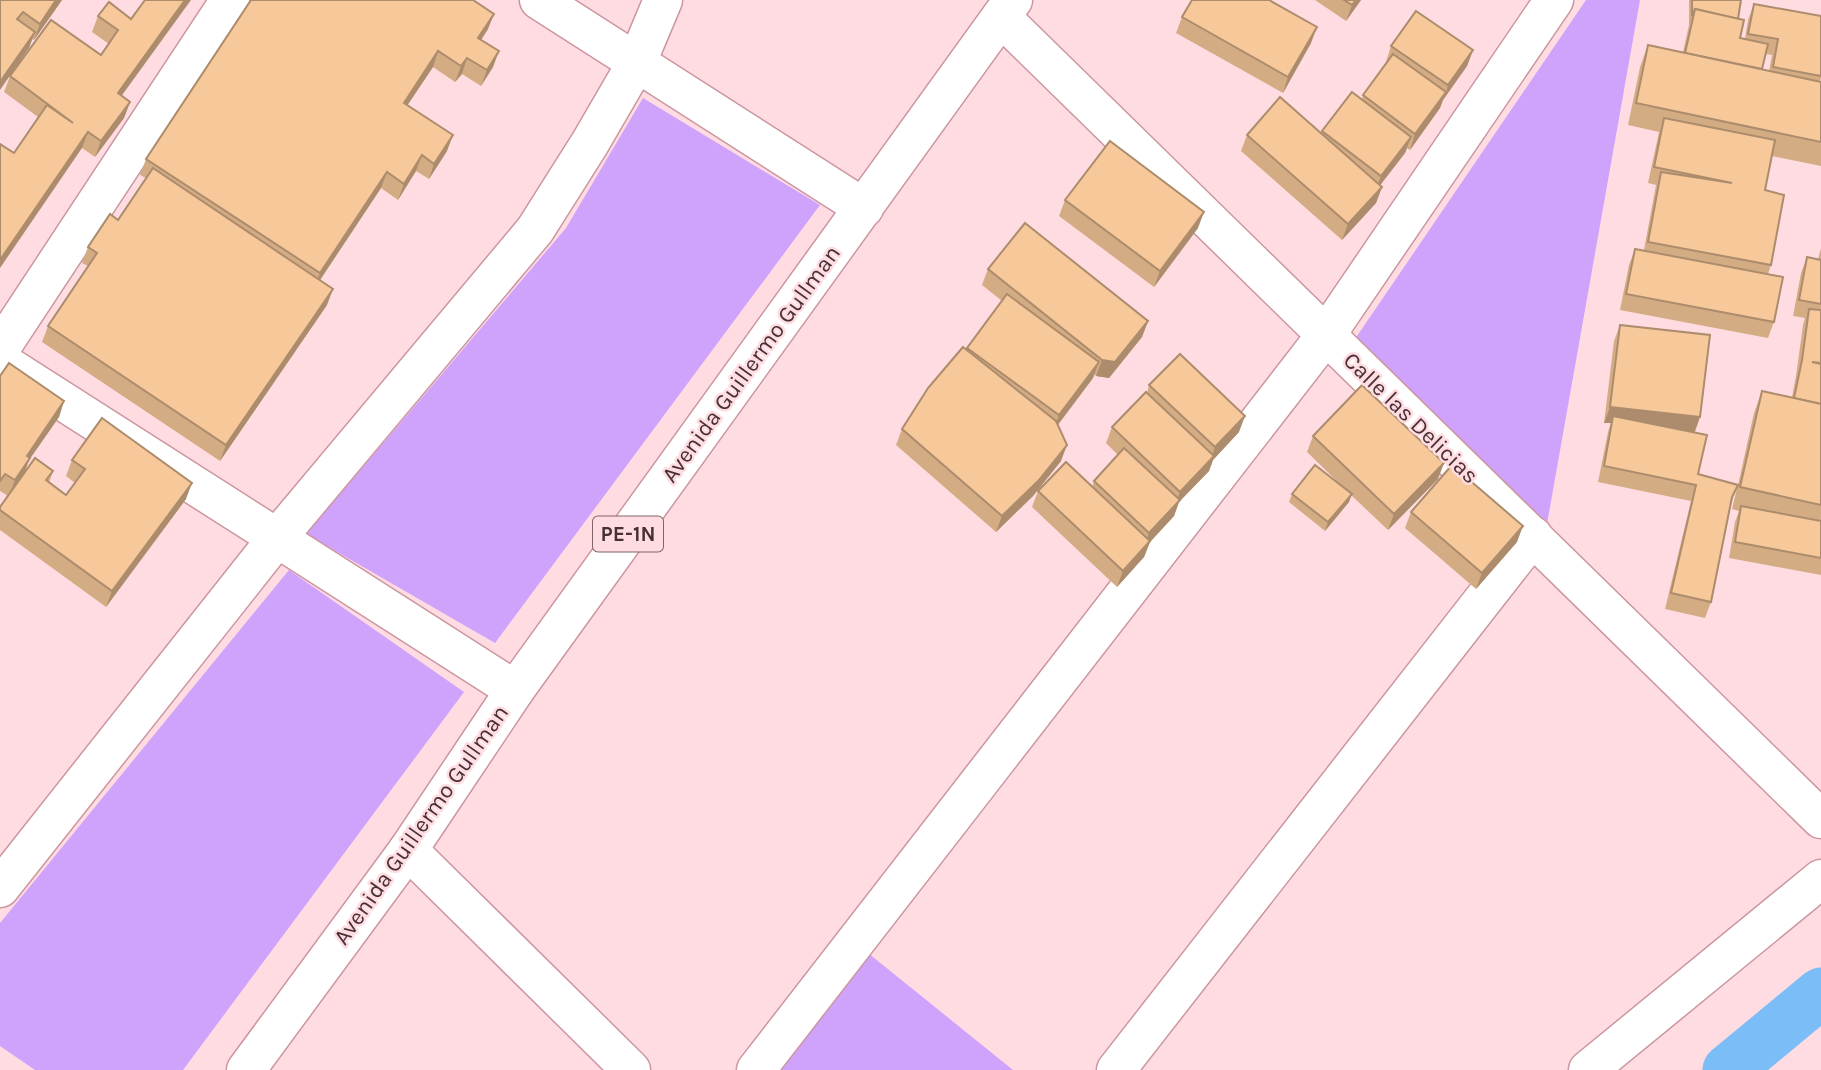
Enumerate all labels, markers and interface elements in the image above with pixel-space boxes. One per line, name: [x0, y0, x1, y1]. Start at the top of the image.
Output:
street label: Avenida Guillermo Gullman: [656, 240, 846, 488]
street label: Calle las Delicias: [1338, 347, 1484, 489]
road number: PE-1N: [593, 516, 663, 552]
street label: Avenida Guillermo Gullman: [328, 700, 514, 950]

